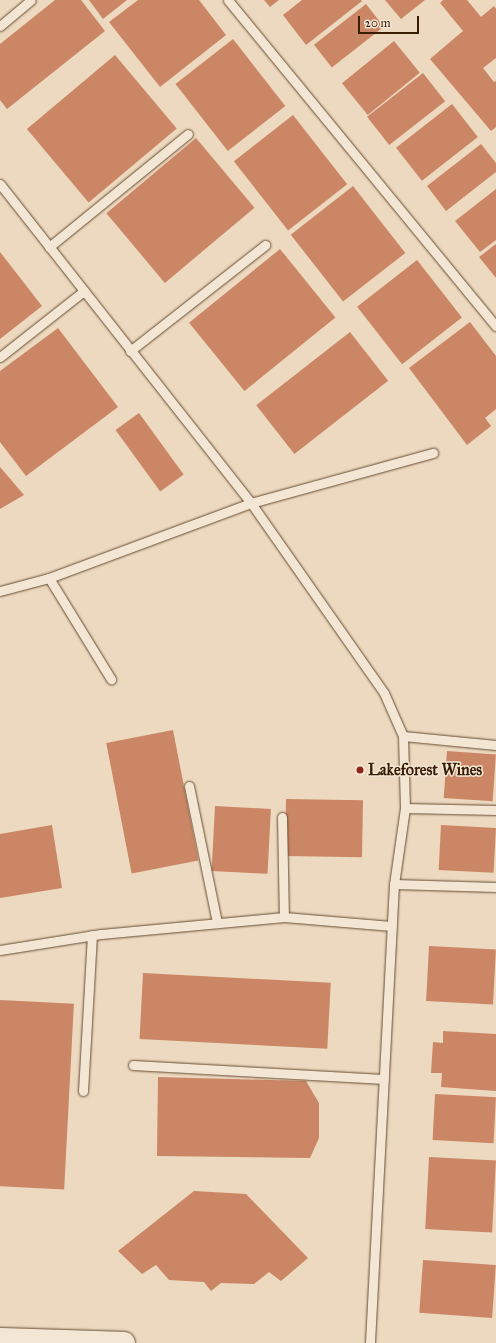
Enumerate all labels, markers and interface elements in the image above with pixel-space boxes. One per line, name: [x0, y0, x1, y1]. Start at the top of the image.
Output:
scale bar: [360, 8, 421, 34]
text: 20 m: [365, 16, 391, 30]
place label: Lakeforest Wines: [368, 760, 482, 780]
marker: Lakeforest Wines: [355, 765, 365, 775]

